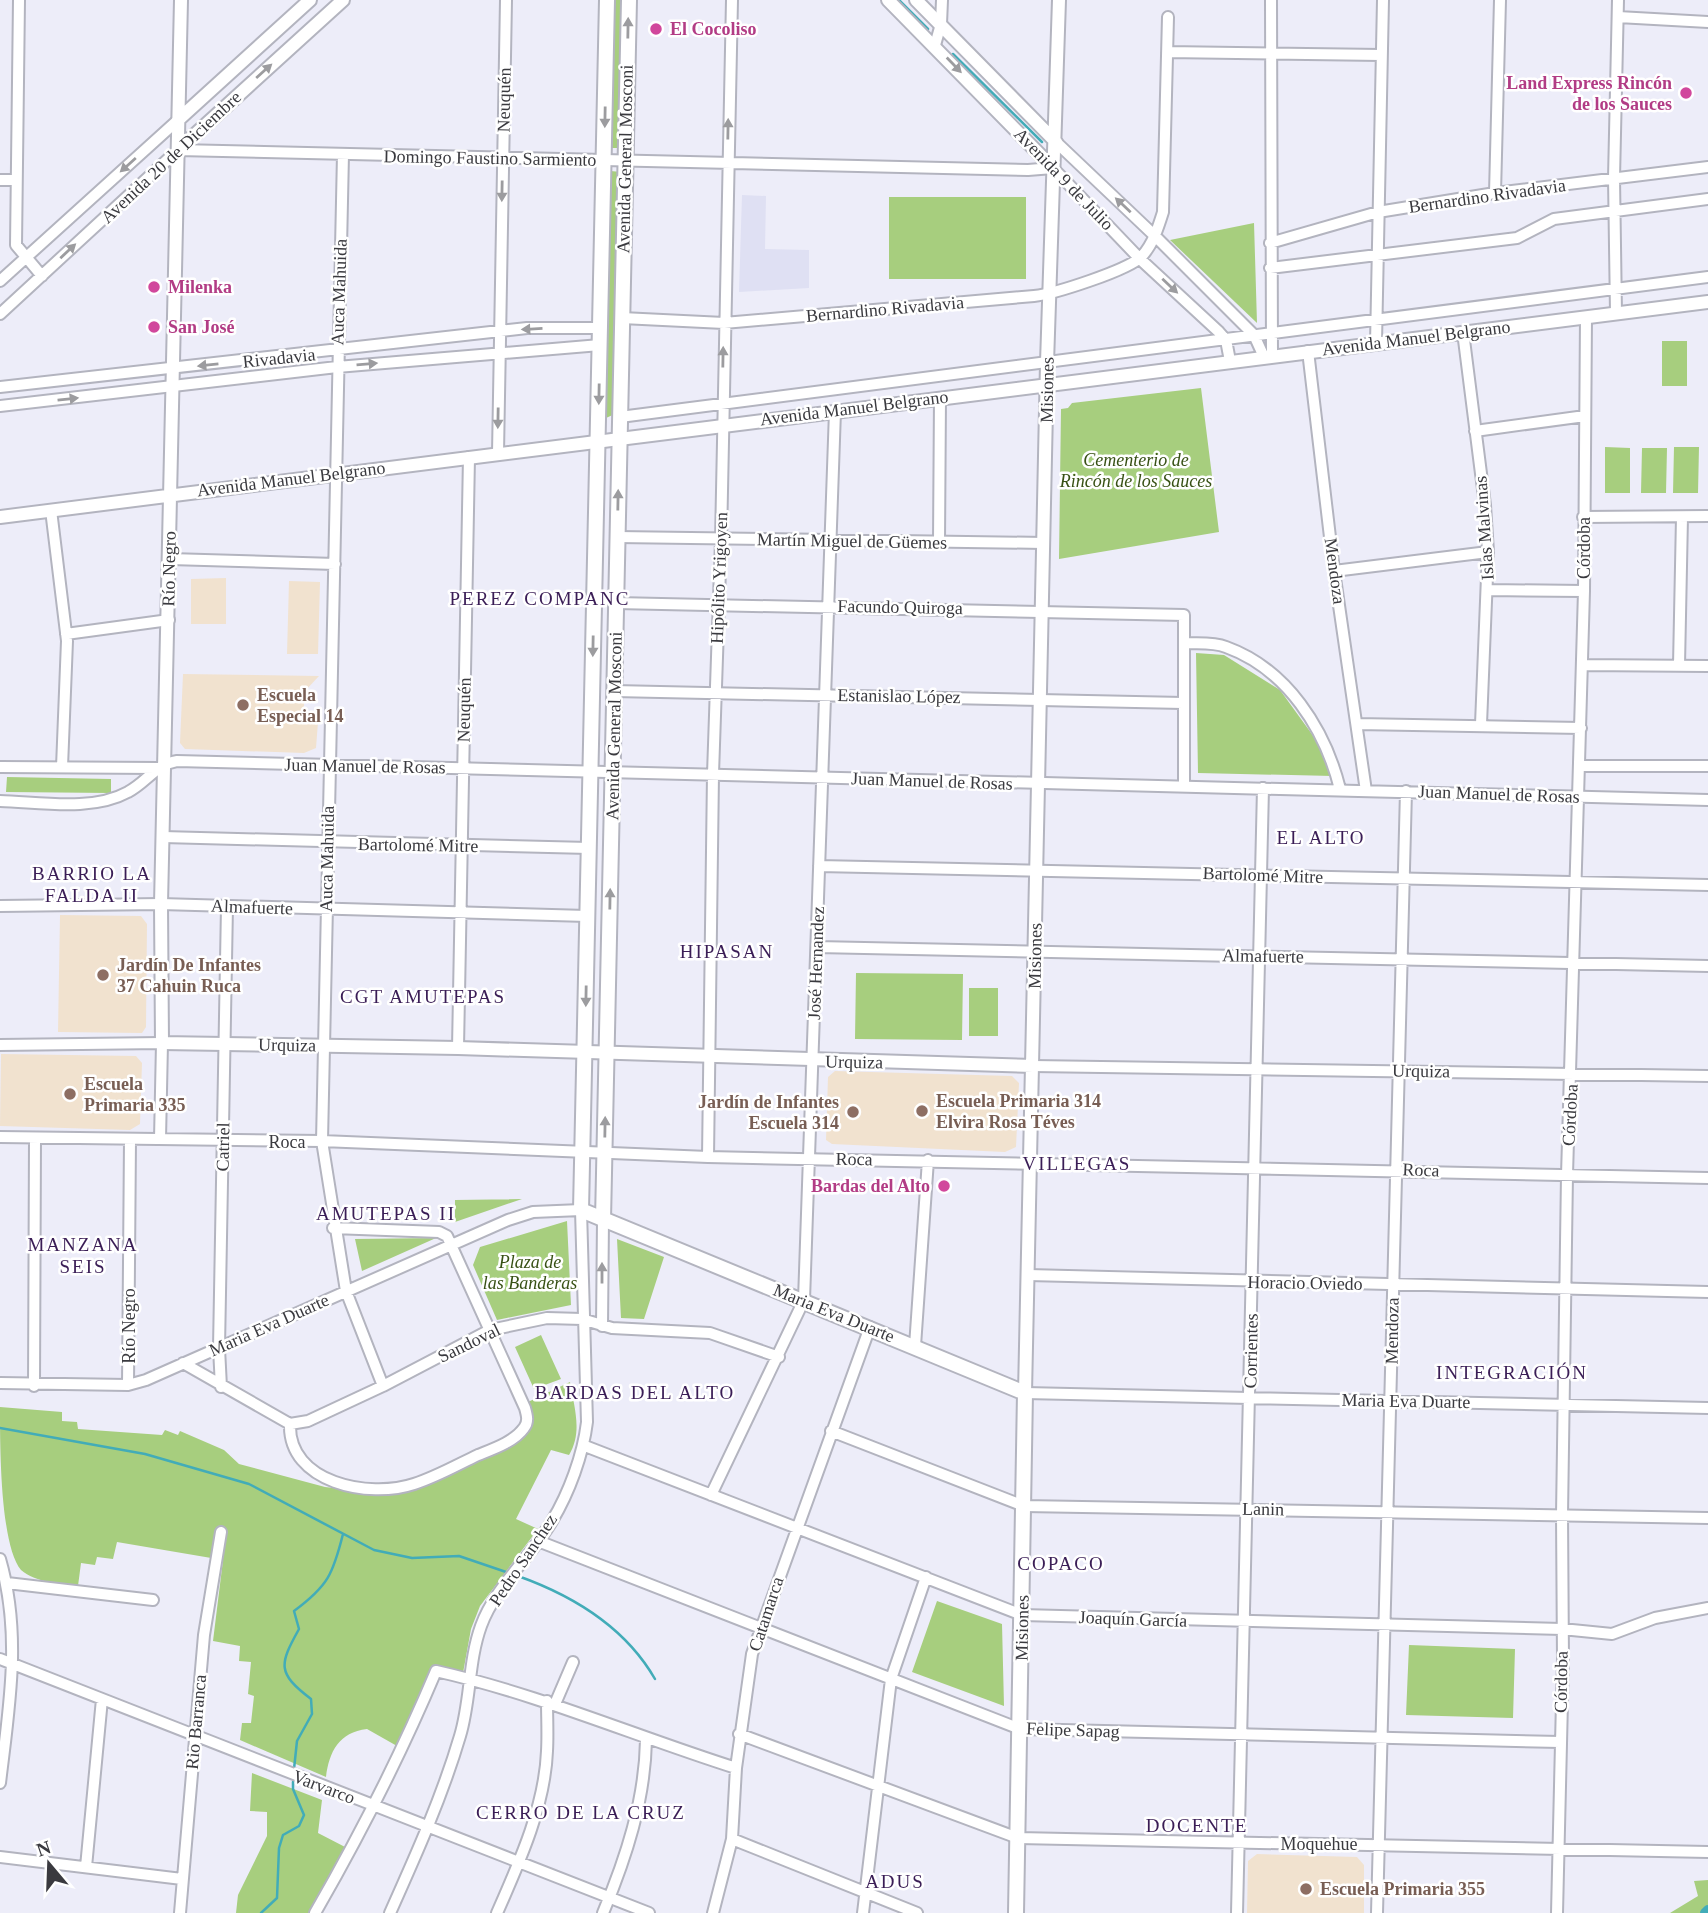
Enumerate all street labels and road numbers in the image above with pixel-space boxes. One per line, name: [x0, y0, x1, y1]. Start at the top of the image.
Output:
street label: Avenida General Mosconi: [613, 65, 637, 253]
street label: Neuquén: [493, 67, 515, 133]
street label: Avenida 20 de Diciembre: [97, 87, 245, 227]
street label: Avenida 9 de Julio: [1010, 124, 1118, 234]
street label: Domingo Faustino Sarmiento: [383, 146, 597, 170]
street label: Bernardino Rivadavia: [1407, 175, 1567, 217]
street label: Auca Mahuida: [327, 238, 351, 346]
street label: Bernardino Rivadavia: [805, 292, 965, 326]
street label: Avenida Manuel Belgrano: [1321, 317, 1511, 359]
street label: Rivadavia: [242, 344, 316, 372]
street label: Misiones: [1036, 357, 1058, 423]
street label: Avenida Manuel Belgrano: [759, 387, 949, 429]
street label: Avenida Manuel Belgrano: [196, 458, 386, 500]
street label: Islas Malvinas: [1470, 475, 1498, 581]
street label: Hipólito Yrigoyen: [707, 512, 731, 644]
street label: Córdoba: [1574, 517, 1594, 579]
street label: Martín Miguel de Güemes: [757, 529, 947, 553]
street label: Río Negro: [158, 531, 180, 607]
street label: Mendoza: [1320, 536, 1350, 606]
street label: Facundo Quiroga: [837, 596, 963, 618]
street label: Avenida General Mosconi: [602, 632, 626, 820]
street label: Neuquén: [453, 677, 475, 743]
street label: Estanislao López: [837, 685, 961, 707]
street label: Juan Manuel de Rosas: [284, 755, 446, 777]
street label: Juan Manuel de Rosas: [851, 768, 1013, 794]
street label: Juan Manuel de Rosas: [1418, 781, 1580, 807]
street label: Auca Mahuida: [316, 806, 338, 912]
street label: Bartolomé Mitre: [358, 834, 478, 856]
street label: Bartolomé Mitre: [1202, 863, 1324, 887]
street label: Almafuerte: [211, 896, 293, 918]
street label: José Hernandez: [804, 906, 828, 1020]
street label: Misiones: [1024, 923, 1046, 989]
street label: Almafuerte: [1222, 945, 1304, 967]
street label: Urquiza: [258, 1034, 316, 1056]
street label: Urquiza: [825, 1051, 883, 1073]
street label: Urquiza: [1392, 1060, 1450, 1082]
street label: Córdoba: [1558, 1084, 1582, 1146]
street label: Catriel: [213, 1122, 233, 1172]
street label: Roca: [269, 1132, 306, 1152]
street label: Roca: [835, 1149, 873, 1169]
street label: Roca: [1402, 1159, 1440, 1181]
street label: Horacio Oviedo: [1247, 1272, 1363, 1294]
street label: Maria Eva Duarte: [770, 1280, 898, 1346]
street label: Río Negro: [119, 1288, 139, 1364]
street label: Maria Eva Duarte: [206, 1290, 332, 1360]
street label: Mendoza: [1381, 1297, 1403, 1365]
street label: Corrientes: [1240, 1313, 1262, 1389]
street label: Sandoval: [435, 1319, 503, 1367]
street label: Maria Eva Duarte: [1341, 1390, 1471, 1412]
street label: Lanin: [1242, 1499, 1284, 1519]
street label: Pedro Sanchez: [485, 1510, 561, 1610]
street label: Catamarca: [745, 1574, 787, 1654]
street label: Misiones: [1011, 1595, 1033, 1661]
street label: Joaquín García: [1078, 1607, 1188, 1631]
street label: Córdoba: [1550, 1651, 1572, 1713]
street label: Rio Barranca: [182, 1674, 210, 1770]
street label: Felipe Sapag: [1026, 1718, 1120, 1742]
street label: Varvarco: [290, 1766, 358, 1808]
street label: Moquehue: [1281, 1834, 1358, 1854]

